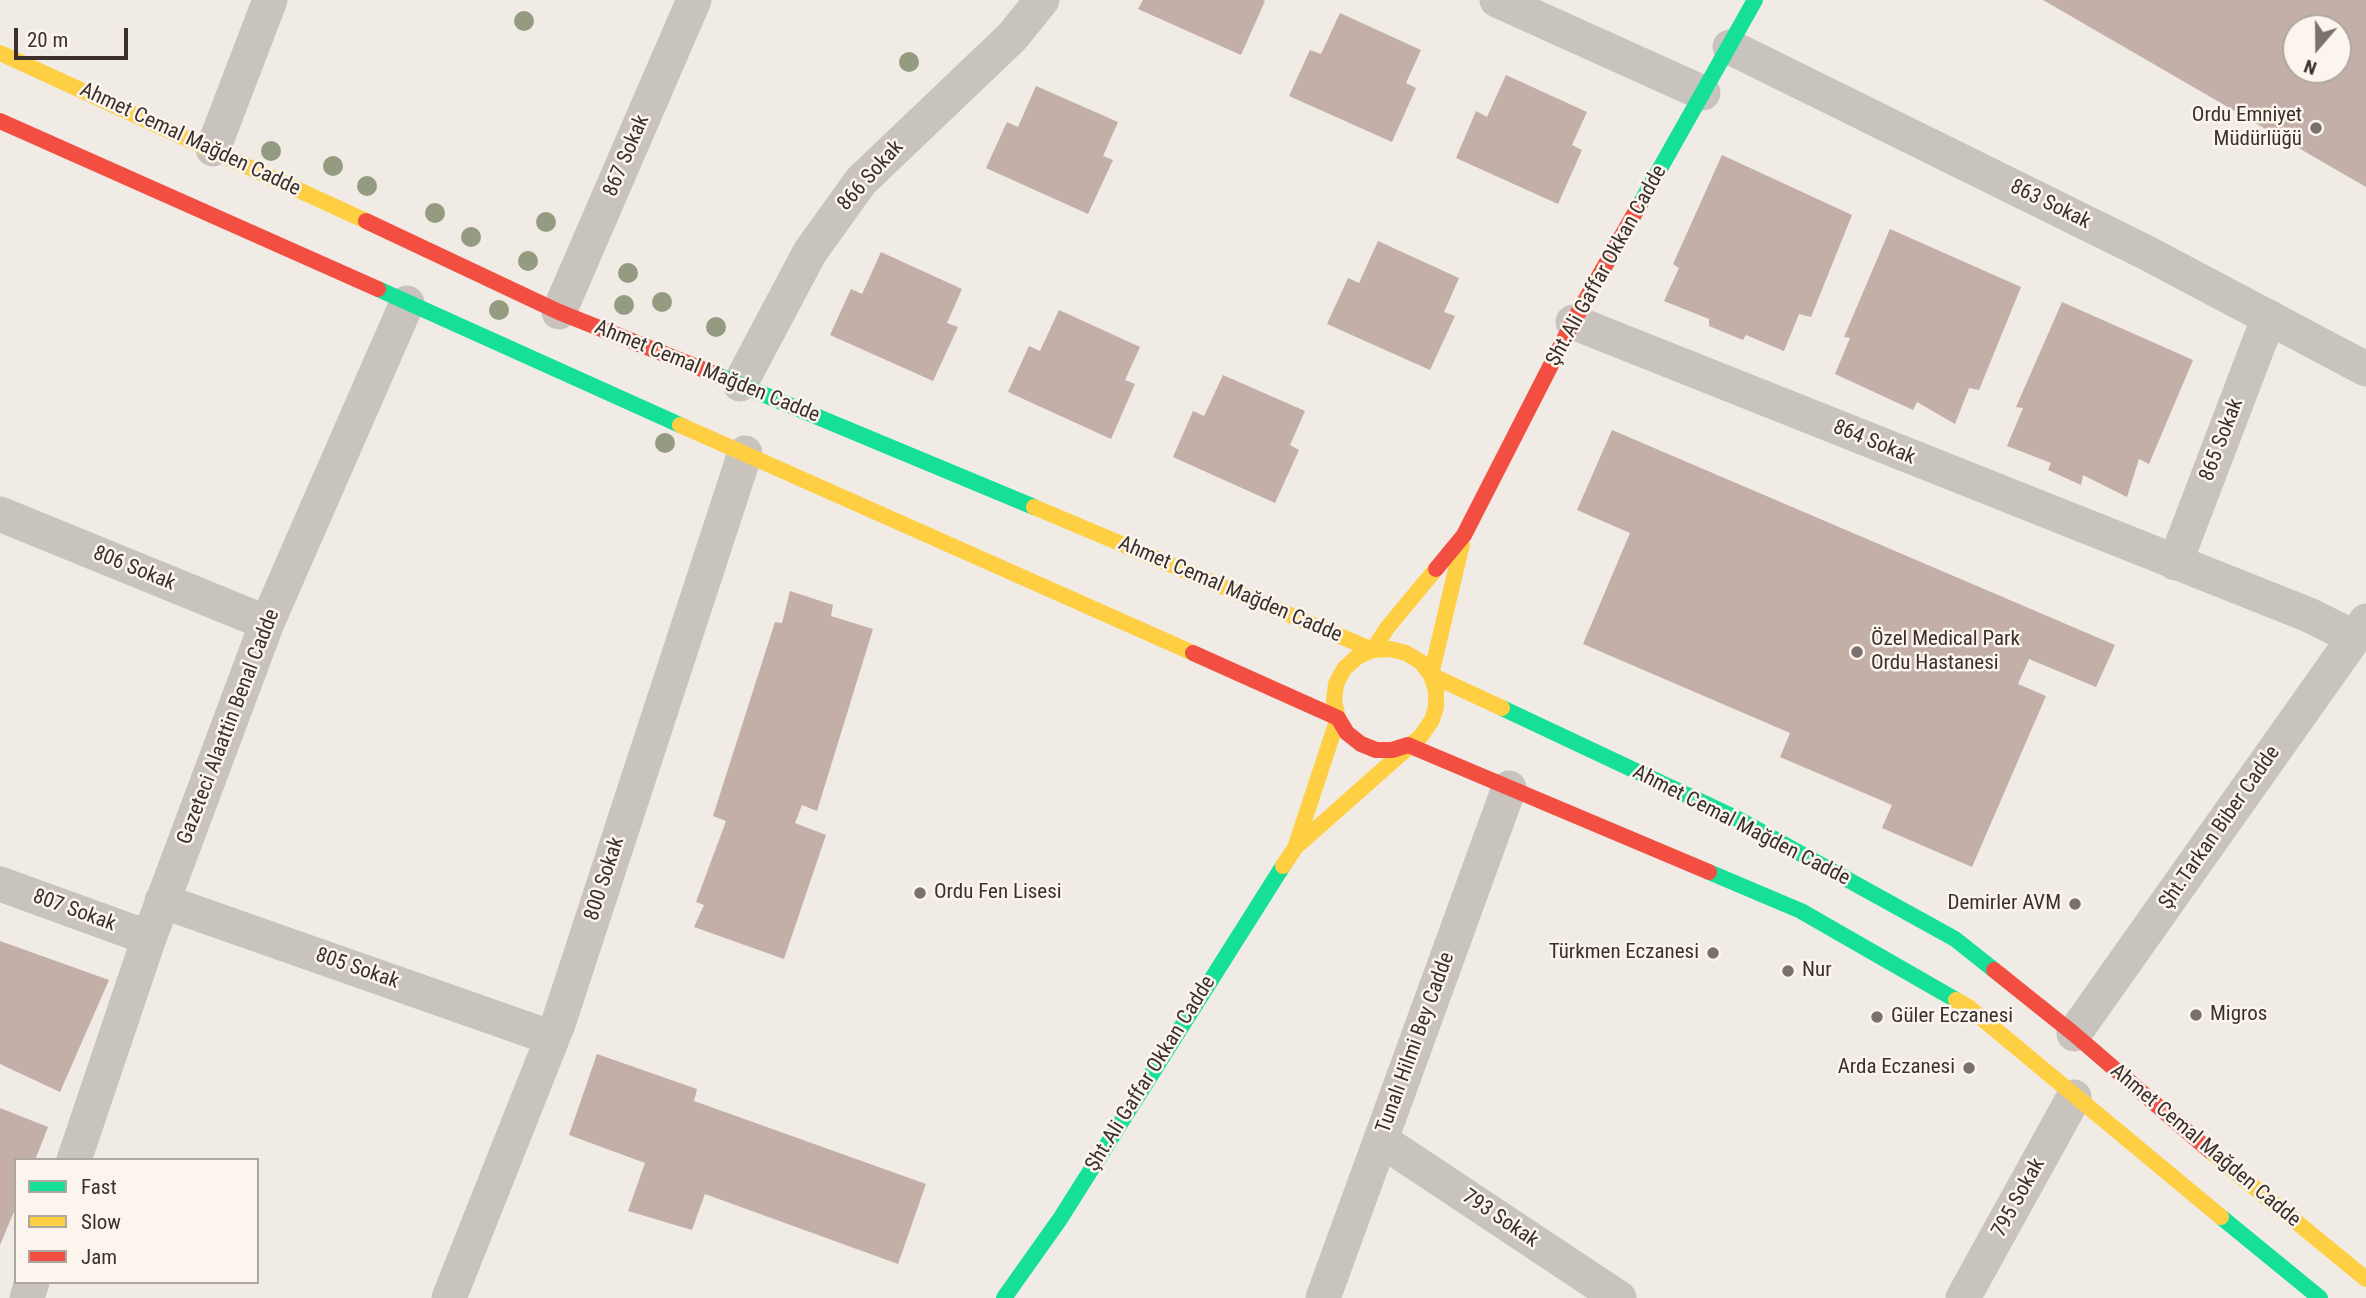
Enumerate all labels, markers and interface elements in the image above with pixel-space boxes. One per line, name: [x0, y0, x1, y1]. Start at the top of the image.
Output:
scale bar: [18, 14, 131, 58]
north arrow: [2282, 14, 2352, 84]
text: 20 m: [27, 28, 68, 52]
text: N: [2301, 55, 2320, 80]
street label: Ahmet Cemal Mağden Cadde: [76, 78, 304, 202]
place label: Ordu Emniyet Müdürlüğü: [2192, 103, 2302, 153]
street label: 867 Sokak: [599, 111, 655, 201]
marker: Ordu Emniyet Müdürlüğü: [2308, 120, 2324, 136]
street label: 866 Sokak: [833, 135, 909, 217]
street label: Şht.Ali Gaffar Okkan Cadde: [1541, 161, 1673, 371]
street label: 863 Sokak: [2006, 175, 2094, 235]
street label: Ahmet Cemal Mağden Cadde: [591, 315, 823, 429]
street label: 865 Sokak: [2195, 395, 2249, 485]
street label: 864 Sokak: [1829, 415, 1919, 471]
street label: Ahmet Cemal Mağden Cadde: [1114, 531, 1346, 649]
street label: 806 Sokak: [89, 541, 179, 597]
street label: Gazeteci Alaattin Benal Cadde: [172, 606, 286, 848]
place label: Özel Medical Park Ordu Hastanesi: [1871, 627, 2020, 677]
marker: Özel Medical Park Ordu Hastanesi: [1849, 644, 1865, 660]
street label: Şht.Tarkan Biber Cadde: [2154, 741, 2286, 915]
street label: Ahmet Cemal Mağden Cadde: [1628, 760, 1854, 892]
street label: 800 Sokak: [580, 834, 630, 924]
place label: Ordu Fen Lisesi: [934, 880, 1062, 906]
street label: 807 Sokak: [29, 884, 119, 938]
marker: Ordu Fen Lisesi: [912, 885, 928, 901]
place label: Demirler AVM: [1947, 891, 2061, 917]
marker: Demirler AVM: [2067, 896, 2083, 912]
place label: Türkmen Eczanesi: [1549, 940, 1699, 966]
street label: 805 Sokak: [312, 943, 402, 995]
marker: Türkmen Eczanesi: [1705, 945, 1721, 961]
street label: Tunalı Hilmi Bey Cadde: [1372, 949, 1460, 1137]
place label: Nur: [1802, 958, 1832, 984]
marker: Nur: [1780, 963, 1796, 979]
street label: Şht.Ali Gaffar Okkan Cadde: [1081, 972, 1221, 1176]
place label: Migros: [2210, 1002, 2267, 1028]
place label: Güler Eczanesi: [1891, 1004, 2013, 1030]
marker: Migros: [2188, 1007, 2204, 1023]
marker: Güler Eczanesi: [1869, 1009, 1885, 1025]
place label: Arda Eczanesi: [1838, 1055, 1955, 1081]
street label: Ahmet Cemal Mağden Cadde: [2105, 1059, 2305, 1233]
marker: Arda Eczanesi: [1961, 1060, 1977, 1076]
street label: 795 Sokak: [1987, 1154, 2051, 1242]
legend: [14, 1158, 259, 1284]
text: Fast: [81, 1175, 117, 1199]
street label: 793 Sokak: [1457, 1184, 1543, 1254]
text: Slow: [81, 1210, 121, 1234]
text: Jam: [81, 1245, 117, 1269]

